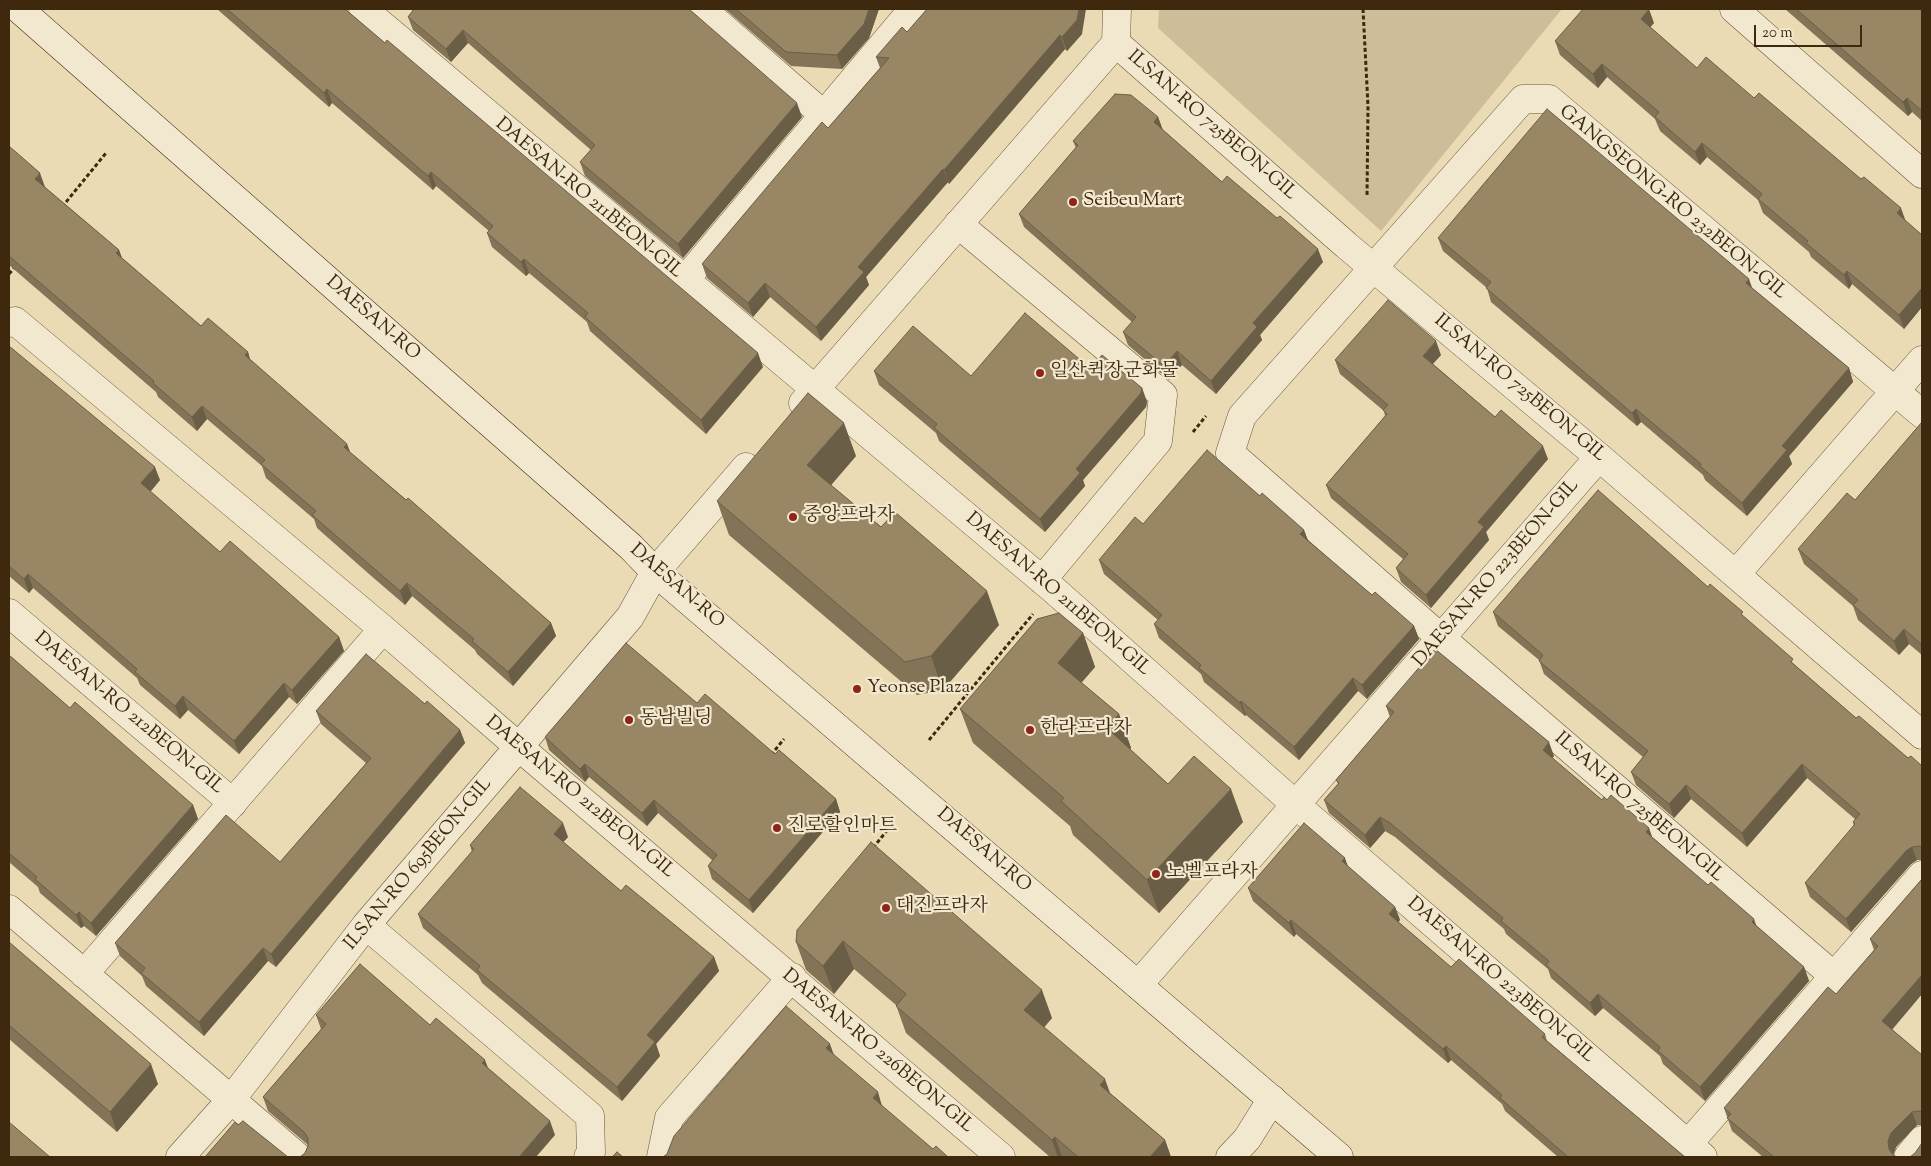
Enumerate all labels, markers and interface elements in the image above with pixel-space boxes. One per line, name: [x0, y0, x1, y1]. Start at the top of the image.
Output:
scale bar: [1756, 15, 1864, 47]
text: 20 m: [1762, 23, 1793, 44]
street label: ILSAN-RO 725BEON-GIL: [1122, 46, 1300, 206]
street label: GANGSEONG-RO 232BEON-GIL: [1553, 101, 1791, 305]
street label: DAESAN-RO 211BEON-GIL: [490, 114, 686, 284]
place label: Seibeu Mart: [1083, 191, 1182, 213]
marker: Seibeu Mart: [1067, 196, 1079, 208]
street label: DAESAN-RO: [320, 272, 424, 366]
street label: ILSAN-RO 725BEON-GIL: [1428, 310, 1610, 468]
place label: 일산퀵장군화물: [1050, 362, 1178, 384]
marker: 일산퀵장군화물: [1034, 367, 1046, 379]
street label: DAESAN-RO 223BEON-GIL: [1409, 475, 1585, 673]
place label: 중앙프라자: [803, 506, 895, 528]
street label: DAESAN-RO 211BEON-GIL: [960, 508, 1154, 682]
marker: 중앙프라자: [787, 511, 799, 523]
street label: DAESAN-RO: [624, 540, 728, 634]
street label: DAESAN-RO 212BEON-GIL: [29, 628, 227, 800]
place label: Yeonse Plaza: [867, 678, 970, 700]
marker: Yeonse Plaza: [851, 683, 863, 695]
place label: 동남빌딩: [639, 709, 712, 731]
street label: DAESAN-RO 212BEON-GIL: [480, 712, 678, 884]
marker: 동남빌딩: [623, 714, 635, 726]
place label: 한라프라자: [1040, 719, 1132, 741]
marker: 한라프라자: [1024, 724, 1036, 736]
street label: ILSAN-RO 725BEON-GIL: [1549, 728, 1727, 888]
street label: ILSAN-RO 695BEON-GIL: [340, 774, 498, 956]
street label: DAESAN-RO: [931, 804, 1035, 898]
place label: 진로할인마트: [787, 817, 897, 839]
marker: 진로할인마트: [771, 822, 783, 834]
place label: 노벨프라자: [1166, 863, 1258, 885]
marker: 노벨프라자: [1150, 868, 1162, 880]
street label: DAESAN-RO 223BEON-GIL: [1401, 893, 1599, 1069]
place label: 대진프라자: [896, 897, 988, 919]
marker: 대진프라자: [880, 902, 892, 914]
street label: DAESAN-RO 226BEON-GIL: [777, 965, 977, 1139]

